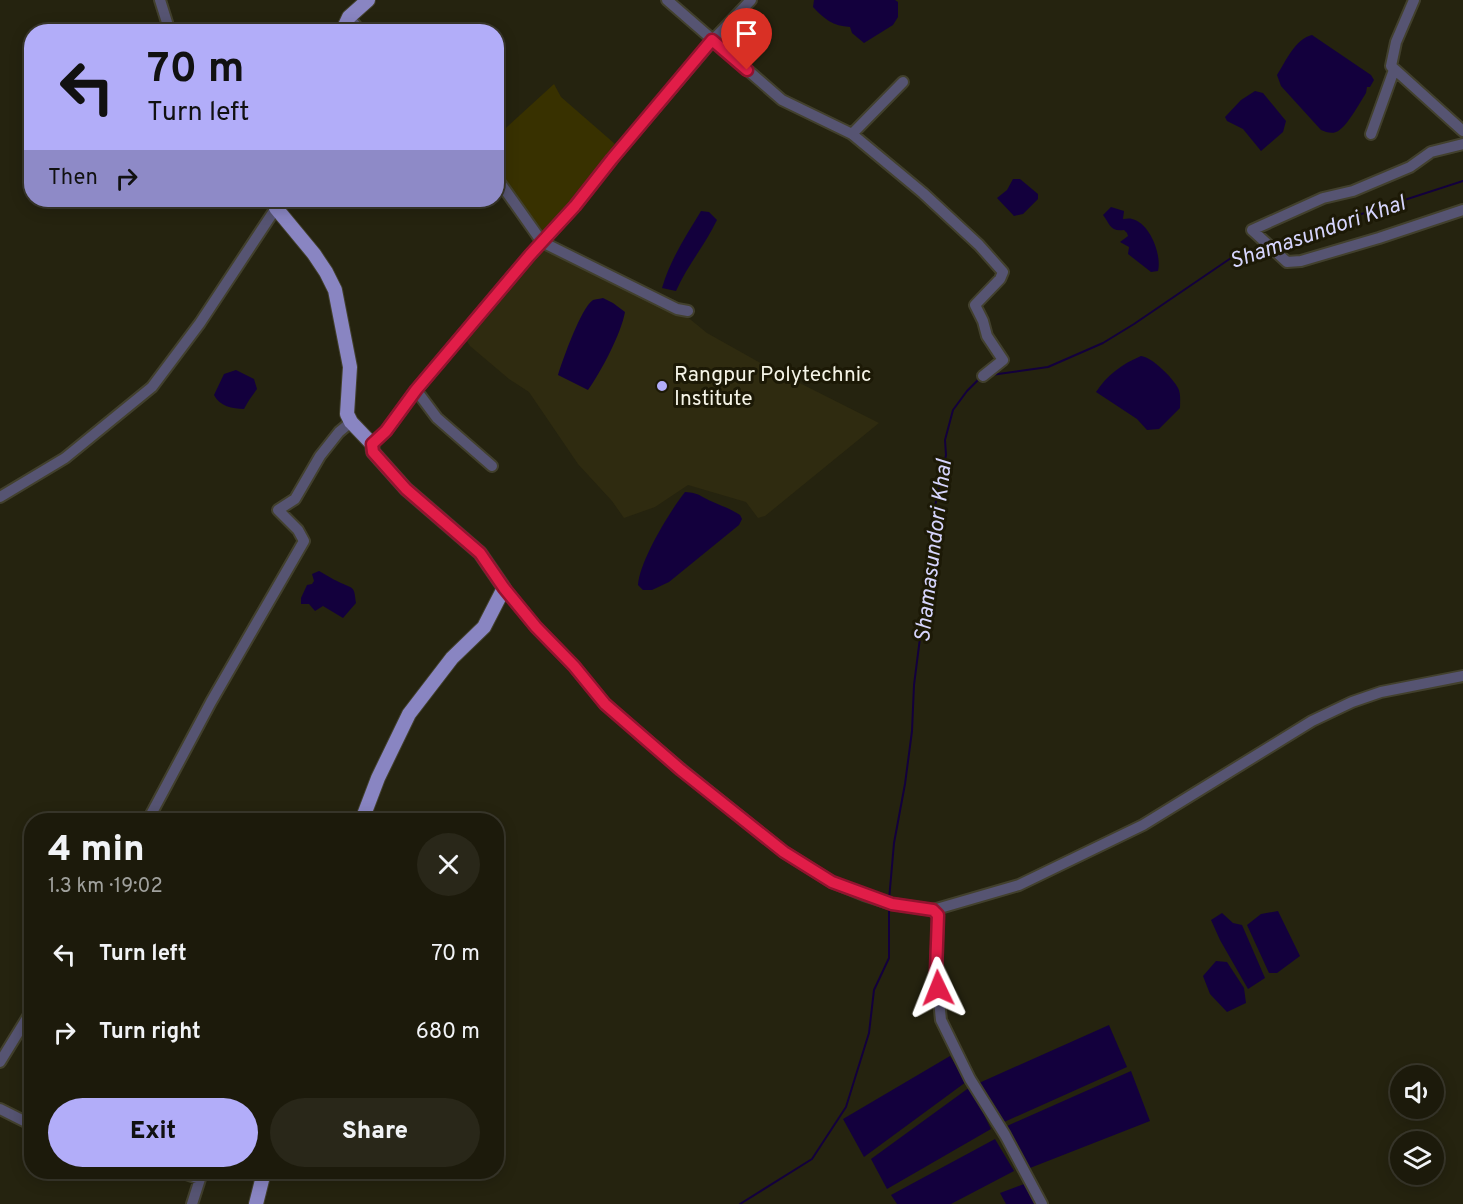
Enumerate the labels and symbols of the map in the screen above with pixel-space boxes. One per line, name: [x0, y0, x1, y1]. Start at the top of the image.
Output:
pin: [721, 8, 772, 70]
water label: Shamasundori Khal: [1226, 190, 1411, 276]
place label: Rangpur Polytechnic Institute: [674, 362, 872, 413]
marker: Rangpur Polytechnic Institute: [655, 379, 669, 393]
water label: Shamasundori Khal: [910, 457, 959, 644]
position arrow: [906, 956, 970, 1020]

